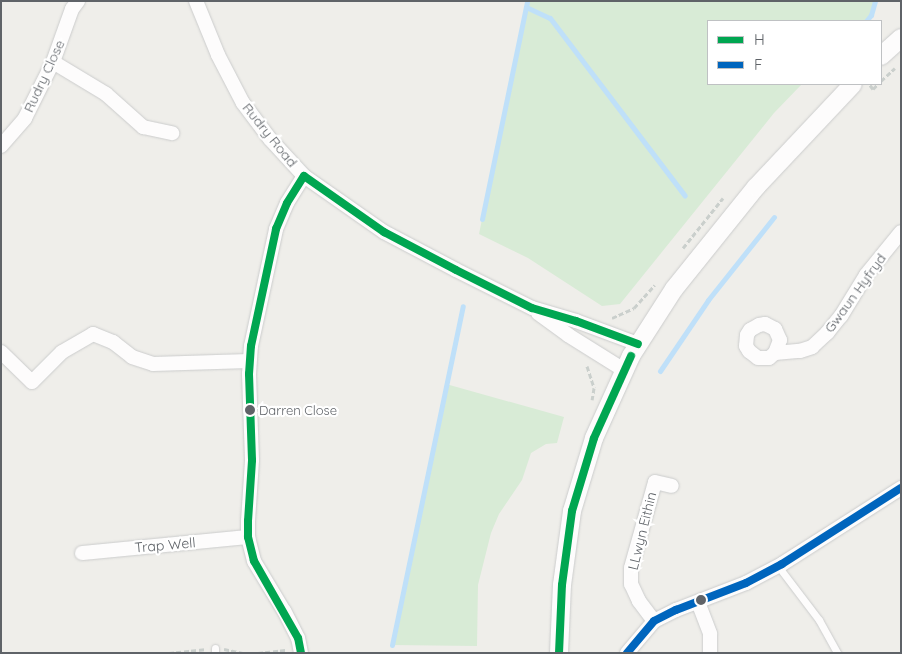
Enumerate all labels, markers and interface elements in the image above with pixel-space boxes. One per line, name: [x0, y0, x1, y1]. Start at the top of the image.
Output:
legend: [707, 20, 882, 85]
text: H: [754, 30, 765, 49]
street label: Rudry Close: [20, 37, 68, 115]
text: F: [754, 55, 763, 74]
street label: Rudry Road: [239, 100, 301, 170]
street label: Gwaun Hyfryd: [821, 250, 889, 336]
place label: Darren Close: [259, 402, 337, 418]
marker: Darren Close: [245, 405, 255, 415]
street label: LLwyn Eithin: [624, 490, 660, 572]
street label: Trap Well: [134, 534, 196, 556]
unlabelled marker: [696, 595, 706, 605]

